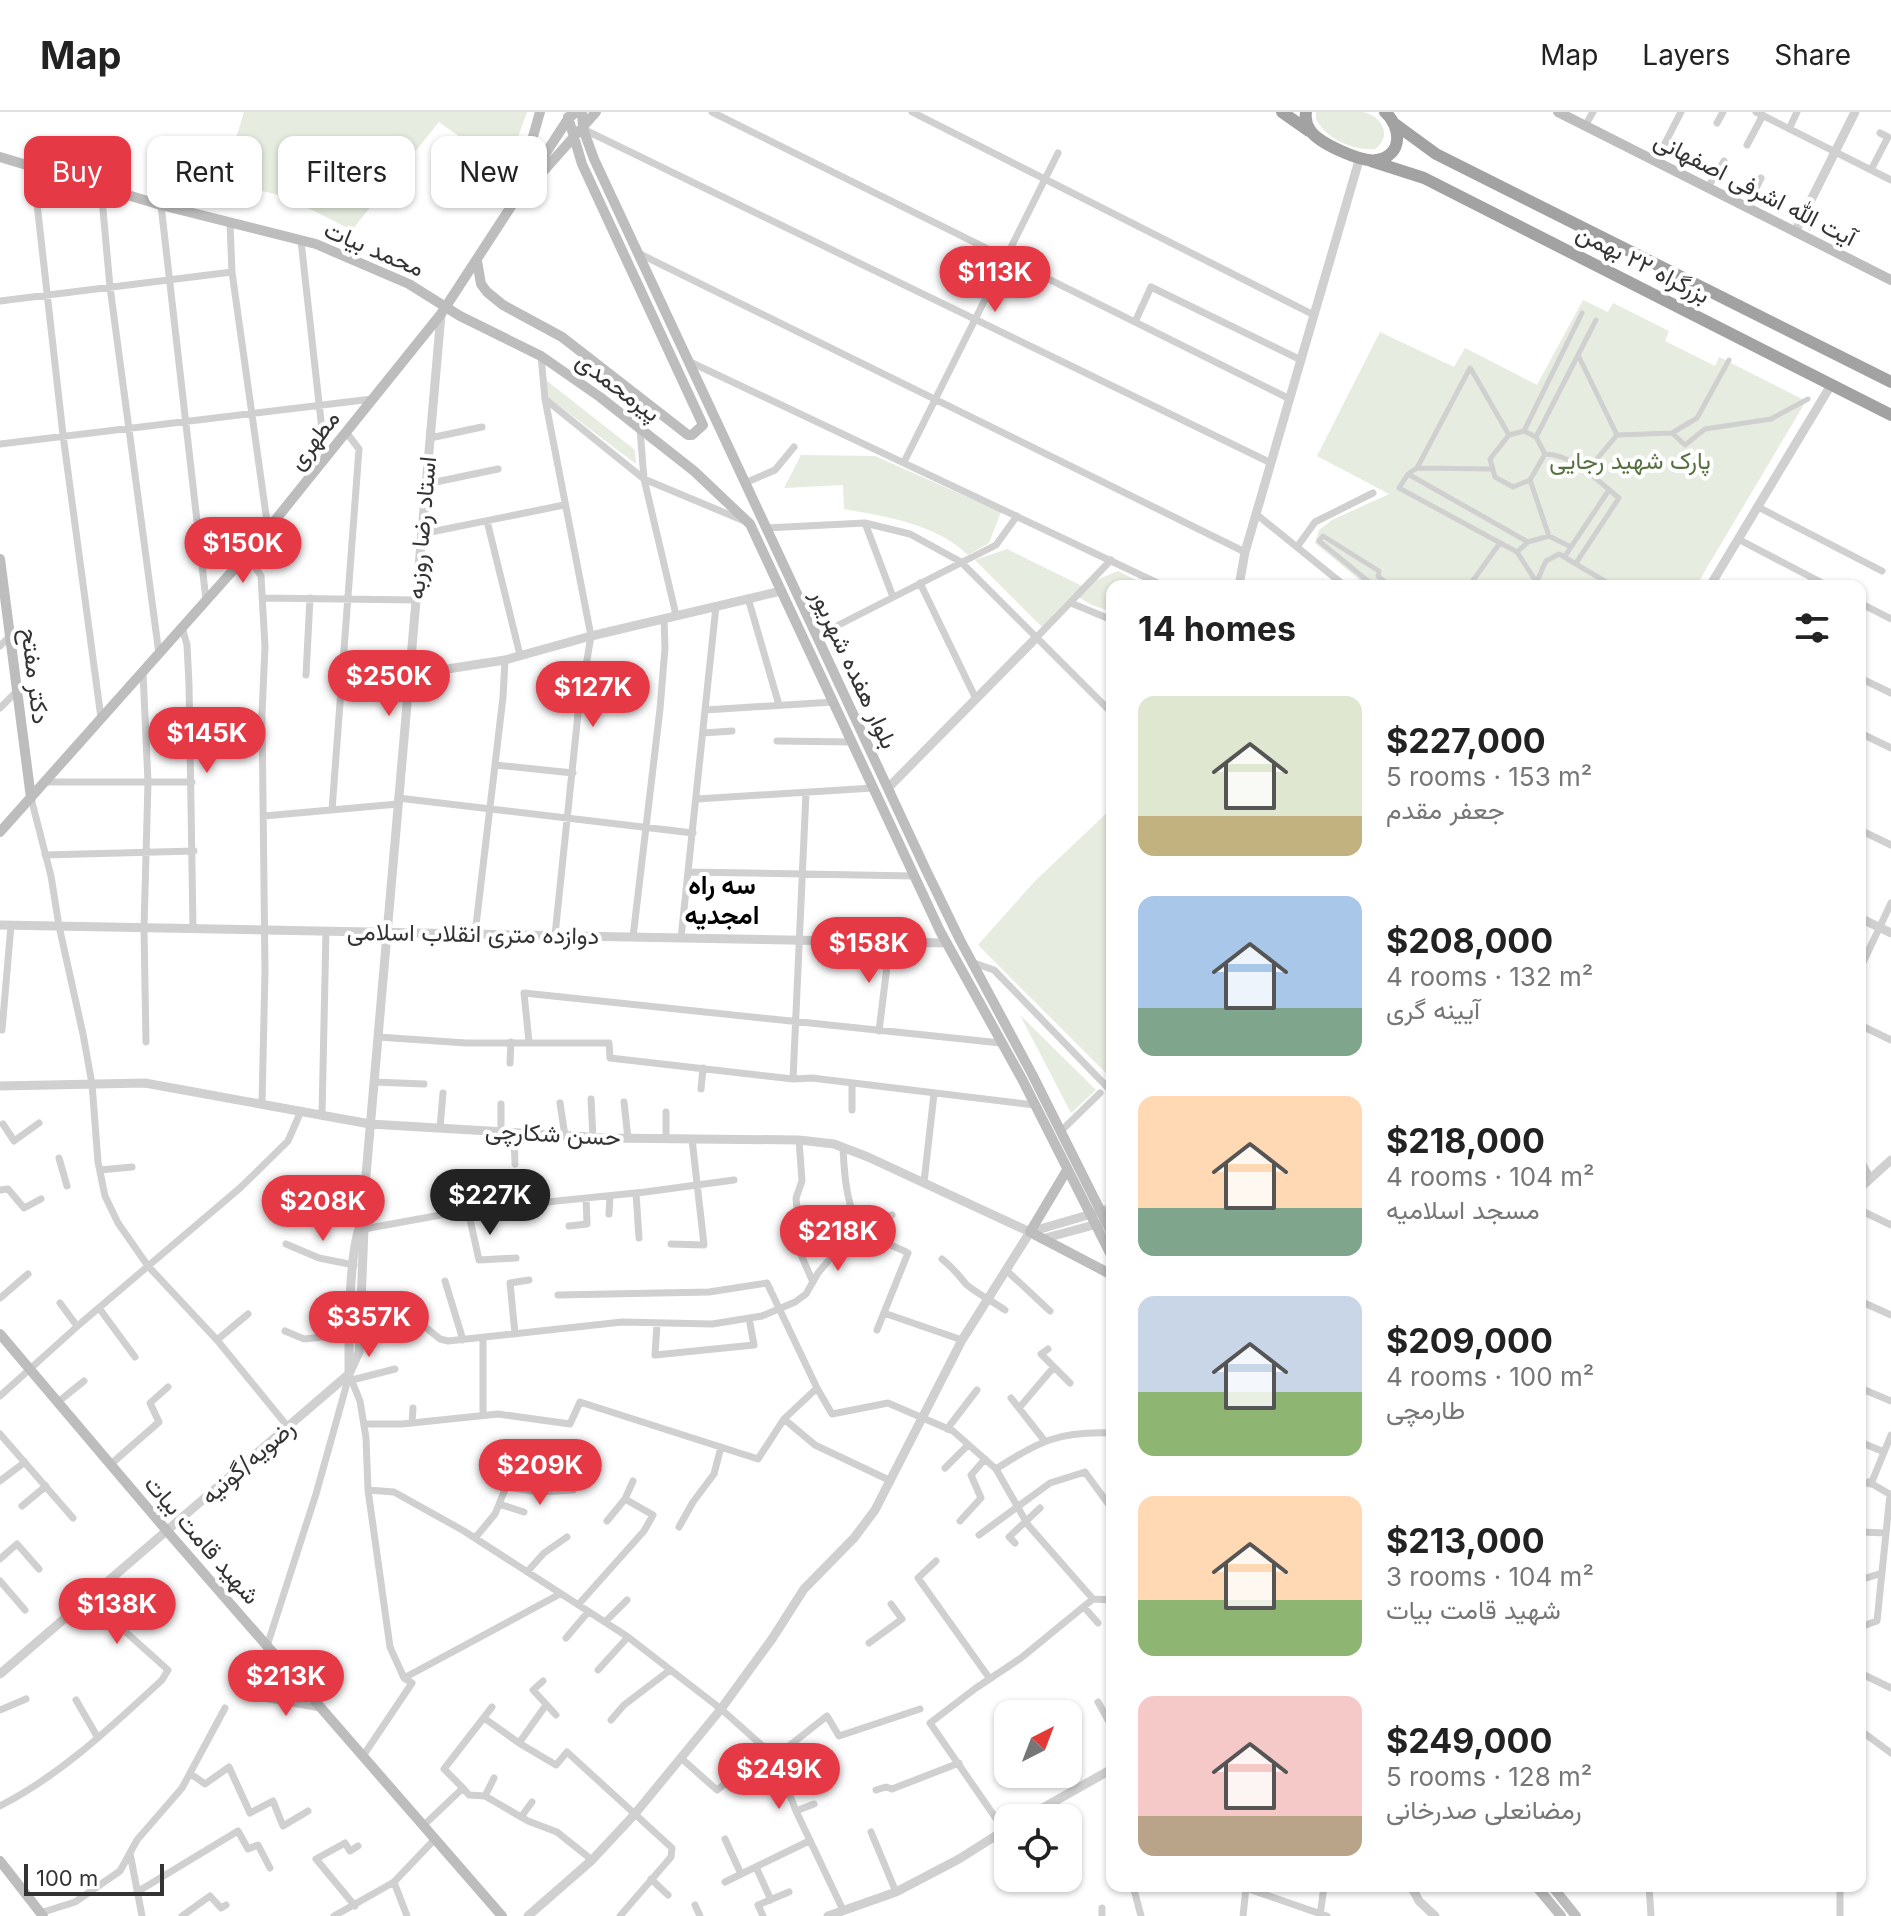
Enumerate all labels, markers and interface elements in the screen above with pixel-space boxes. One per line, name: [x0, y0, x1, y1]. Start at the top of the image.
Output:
text: Map: [40, 32, 121, 78]
text: Map: [1540, 38, 1598, 72]
text: Layers: [1642, 38, 1730, 72]
text: Share: [1774, 38, 1851, 72]
street label: آیت الله اشرفی اصفهانی: [1649, 125, 1863, 254]
chip: Buy: [24, 136, 131, 208]
chip: Rent: [147, 136, 262, 208]
chip: Filters: [278, 136, 415, 208]
chip: New: [431, 136, 547, 208]
street label: محمد بیات: [320, 215, 428, 282]
street label: بزرگراه ۲۲ بهمن: [1571, 218, 1715, 310]
pin: $113K: [939, 246, 1051, 314]
text: $113K: [958, 256, 1032, 287]
street label: پیرمحمدی: [569, 346, 666, 429]
street label: مطهری: [282, 404, 346, 476]
park label: پارک شهید رجایی: [1549, 446, 1711, 477]
street label: استاد رضا روزبه: [401, 455, 443, 601]
pin: $150K: [187, 517, 299, 585]
text: $150K: [202, 527, 284, 558]
street label: بلوار هفده شهریور: [803, 583, 904, 754]
icon: filters: [1790, 606, 1834, 650]
text: 14 homes: [1138, 608, 1296, 649]
street label: دکتر مفتح: [12, 626, 56, 726]
pin: $250K: [333, 650, 445, 718]
text: $250K: [346, 660, 432, 691]
pin: $127K: [537, 661, 649, 729]
text: $127K: [554, 671, 632, 702]
pin: $145K: [151, 707, 263, 775]
text: $145K: [166, 717, 248, 748]
text: $227,000: [1386, 720, 1546, 761]
icon: home: [1202, 728, 1298, 824]
text: 5 rooms · 153 m²: [1386, 761, 1592, 792]
text: جعفر مقدم: [1386, 794, 1505, 825]
district label: سه راه امجدیه: [685, 869, 759, 930]
street label: دوازده متری انقلاب اسلامی: [347, 917, 599, 951]
pin: $158K: [813, 917, 925, 985]
text: $208,000: [1386, 920, 1553, 961]
text: $158K: [829, 927, 909, 958]
icon: home: [1202, 928, 1298, 1024]
text: 4 rooms · 132 m²: [1386, 961, 1593, 992]
text: آیینه گری: [1386, 994, 1480, 1025]
street label: حسن شکارچی: [484, 1115, 622, 1154]
text: $218,000: [1386, 1120, 1545, 1161]
icon: home: [1202, 1128, 1298, 1224]
text: 4 rooms · 104 m²: [1386, 1161, 1595, 1192]
pin: $227K: [434, 1169, 546, 1237]
pin: $208K: [267, 1175, 379, 1243]
text: $227K: [448, 1179, 532, 1210]
text: $208K: [280, 1185, 366, 1216]
text: مسجد اسلامیه: [1386, 1194, 1540, 1225]
pin: $218K: [782, 1205, 894, 1273]
text: $218K: [798, 1215, 878, 1246]
pin: $357K: [313, 1291, 425, 1359]
text: $357K: [327, 1301, 411, 1332]
text: $209,000: [1386, 1320, 1553, 1361]
icon: home: [1202, 1328, 1298, 1424]
text: 4 rooms · 100 m²: [1386, 1361, 1594, 1392]
text: طارمچی: [1386, 1394, 1465, 1425]
street label: رضویه/گونیه: [195, 1413, 301, 1511]
pin: $209K: [484, 1439, 596, 1507]
text: $209K: [497, 1449, 583, 1480]
street label: شهید قامت بیات: [138, 1469, 266, 1611]
text: $213,000: [1386, 1520, 1545, 1561]
icon: home: [1202, 1528, 1298, 1624]
text: 3 rooms · 104 m²: [1386, 1561, 1594, 1592]
pin: $138K: [61, 1578, 173, 1646]
text: $138K: [77, 1588, 157, 1619]
text: شهید قامت بیات: [1386, 1594, 1561, 1625]
pin: $213K: [230, 1650, 342, 1718]
text: $213K: [246, 1660, 326, 1691]
north arrow: [994, 1700, 1082, 1788]
map controls: [994, 1700, 1082, 1892]
text: $249,000: [1386, 1720, 1552, 1761]
icon: home: [1202, 1728, 1298, 1824]
pin: $249K: [723, 1743, 835, 1811]
text: $249K: [736, 1753, 822, 1784]
text: 5 rooms · 128 m²: [1386, 1761, 1592, 1792]
text: رمضانعلی صدرخانی: [1386, 1794, 1582, 1825]
button: locate: [994, 1804, 1082, 1892]
scale bar: [24, 1860, 164, 1896]
text: 100 m: [36, 1865, 98, 1891]

